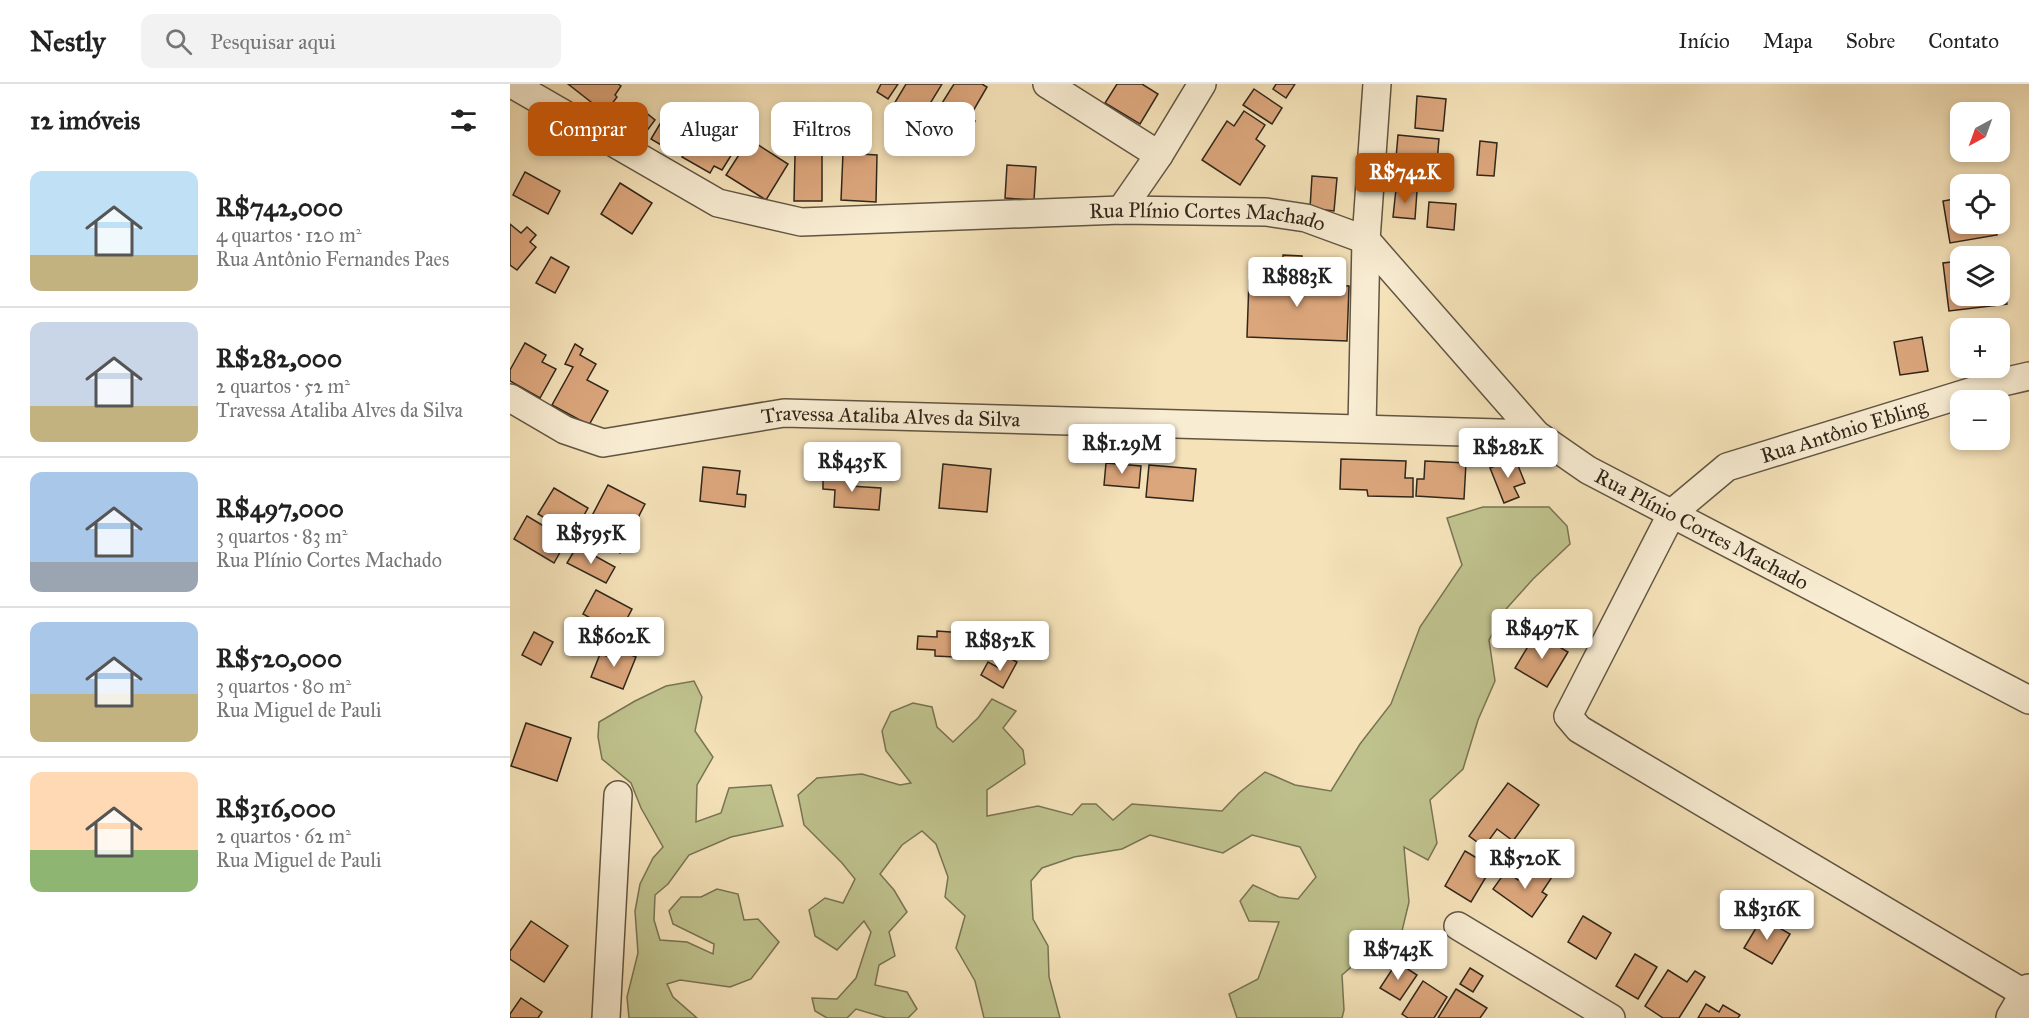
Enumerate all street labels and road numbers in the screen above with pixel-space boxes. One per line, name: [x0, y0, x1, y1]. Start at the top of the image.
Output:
street label: Rua Plínio Cortes Machado: [1088, 197, 1330, 237]
street label: Rua Antônio Ebling: [1757, 393, 1930, 469]
street label: Travessa Ataliba Alves da Silva: [759, 400, 1021, 433]
street label: Rua Plínio Cortes Machado: [1590, 463, 1813, 596]

